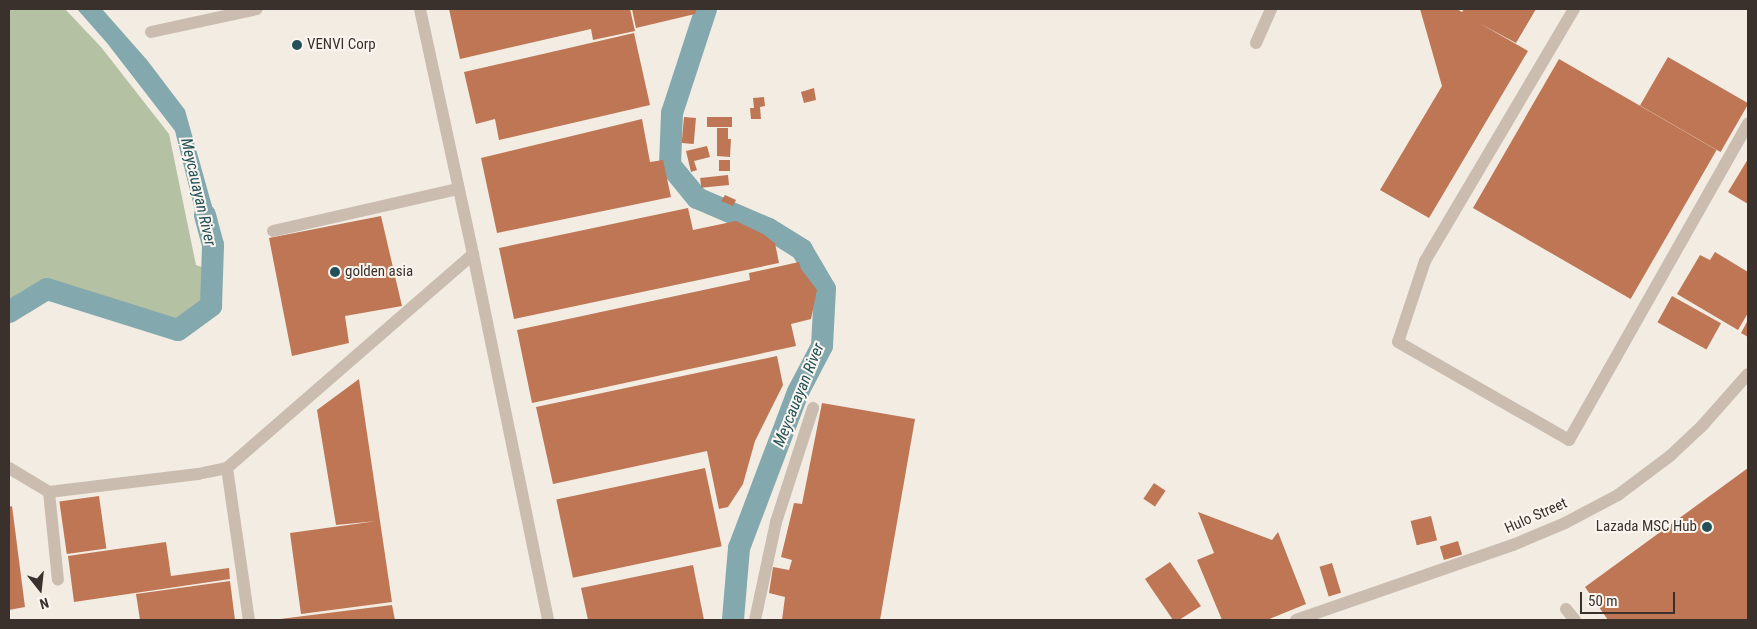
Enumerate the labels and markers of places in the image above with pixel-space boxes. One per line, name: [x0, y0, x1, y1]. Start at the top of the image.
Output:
place label: VENVI Corp: [307, 36, 376, 54]
marker: VENVI Corp: [291, 39, 303, 51]
place label: golden asia: [345, 263, 413, 281]
marker: golden asia: [329, 266, 341, 278]
place label: Lazada MSC Hub: [1596, 518, 1697, 536]
marker: Lazada MSC Hub: [1701, 521, 1713, 533]

